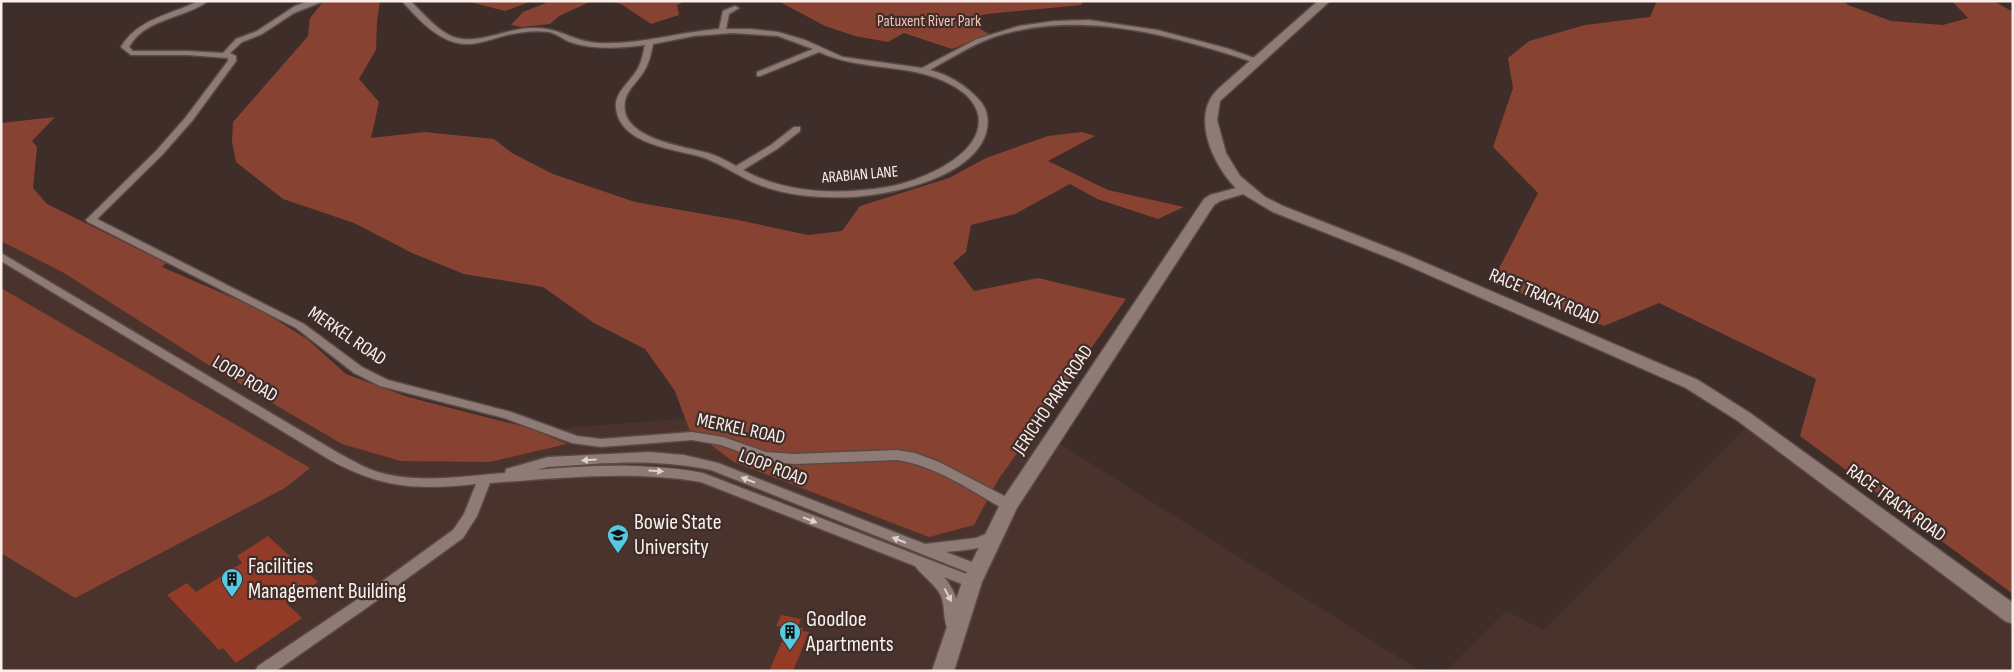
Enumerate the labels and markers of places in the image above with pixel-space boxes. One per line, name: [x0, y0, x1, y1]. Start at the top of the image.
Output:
place label: Bowie State University: [634, 509, 721, 561]
school or university icon: Bowie State University: [606, 523, 630, 554]
place label: Facilities Management Building: [248, 553, 407, 605]
building icon: Facilities Management Building: [220, 567, 244, 598]
place label: Goodloe Apartments: [805, 606, 894, 658]
building icon: Goodloe Apartments: [778, 620, 802, 651]

